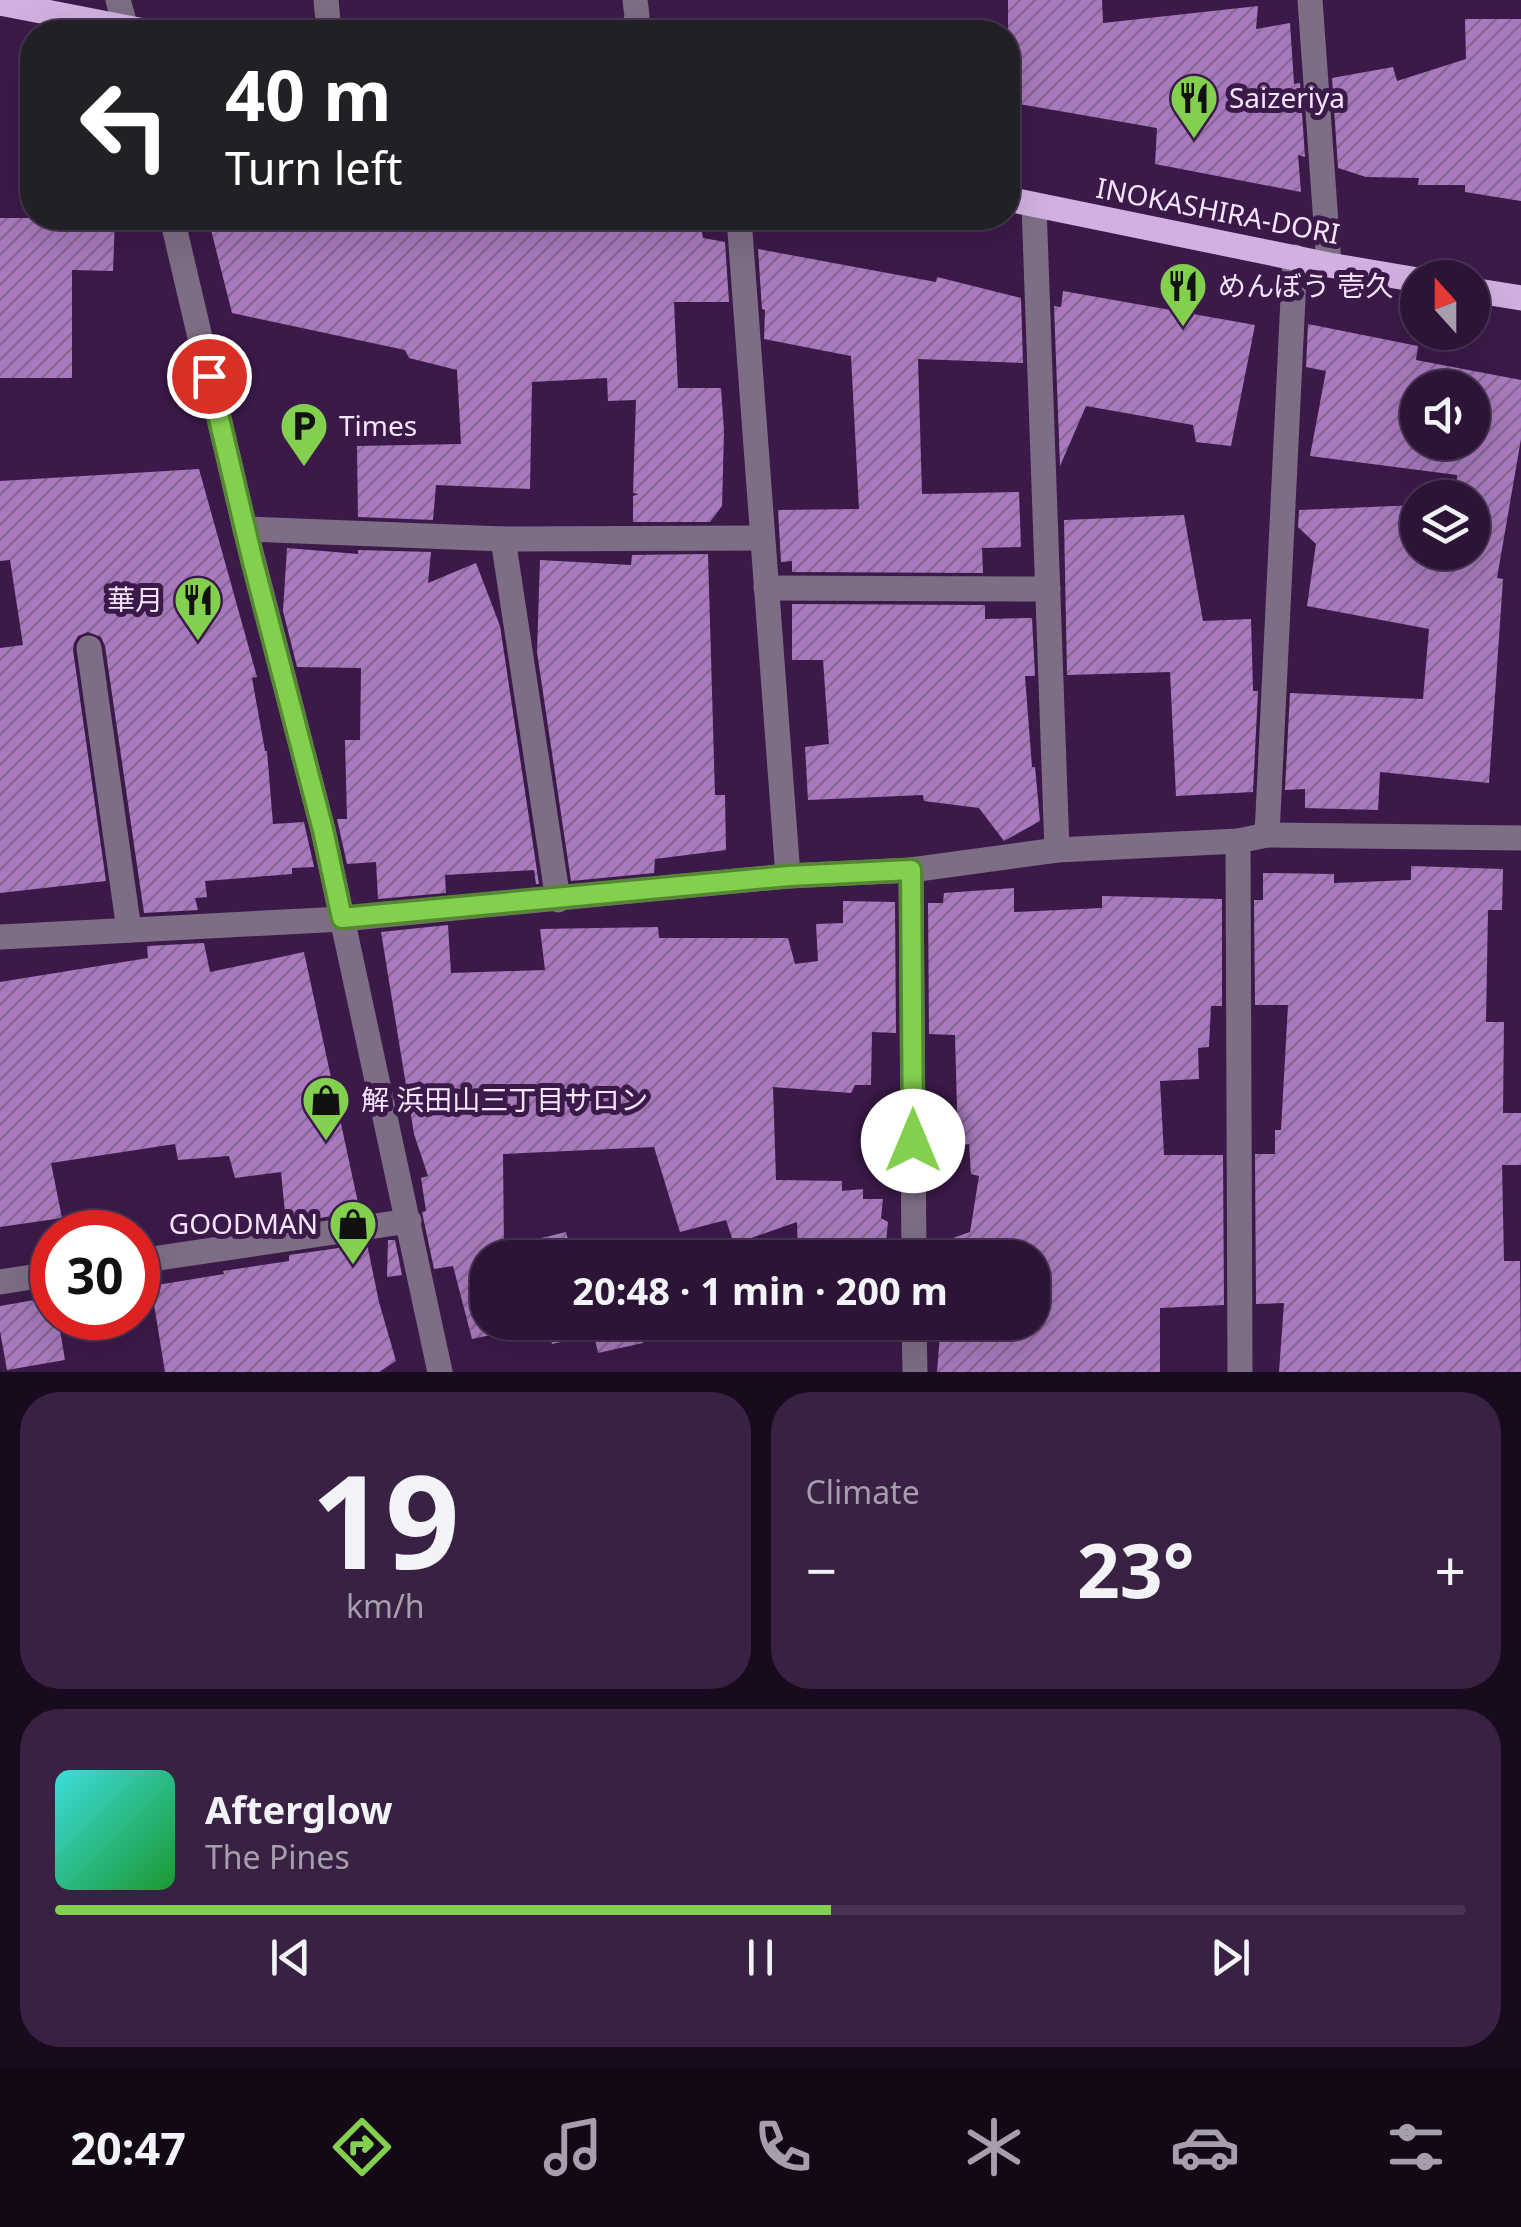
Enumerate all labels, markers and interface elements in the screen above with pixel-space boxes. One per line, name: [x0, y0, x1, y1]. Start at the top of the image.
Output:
text: 40 m: [225, 46, 392, 142]
icon: left: [60, 60, 190, 190]
restaurant icon: Saizeriya: [1168, 72, 1220, 140]
place label: Saizeriya: [1229, 78, 1345, 116]
text: Turn left: [225, 137, 402, 198]
street label: INOKASHIRA-DORI: [1093, 168, 1343, 252]
restaurant icon: めんぼう 壱久: [1157, 260, 1209, 328]
north arrow: [1400, 260, 1490, 350]
map controls: [1400, 260, 1490, 570]
place label: めんぼう 壱久: [1218, 266, 1393, 304]
pin: [167, 334, 252, 419]
icon: arrive: [182, 349, 237, 404]
button: sound: [1400, 370, 1490, 460]
parking icon: Times: [278, 400, 330, 468]
place label: Times: [339, 406, 417, 444]
button: layers: [1400, 480, 1490, 570]
restaurant icon: 華月: [172, 574, 224, 642]
place label: 華月: [107, 580, 163, 618]
shop icon: 解 浜田山三丁目サロン: [300, 1074, 352, 1142]
place label: 解 浜田山三丁目サロン: [361, 1080, 648, 1118]
position arrow: [861, 1089, 965, 1193]
shop icon: GOODMAN: [327, 1198, 379, 1266]
place label: GOODMAN: [169, 1204, 318, 1242]
speed limit sign: 30: [30, 1210, 160, 1340]
text: 20:48 · 1 min · 200 m: [572, 1264, 948, 1316]
text: 19: [311, 1430, 460, 1607]
text: Climate: [806, 1470, 920, 1513]
text: 23°: [1077, 1518, 1195, 1620]
text: −: [806, 1532, 837, 1607]
text: +: [1435, 1532, 1466, 1607]
text: km/h: [346, 1584, 425, 1627]
text: Afterglow: [205, 1783, 393, 1835]
text: The Pines: [205, 1835, 350, 1878]
icon: previous: [263, 1930, 318, 1985]
icon: pause: [733, 1930, 788, 1985]
icon: next: [1203, 1930, 1258, 1985]
icon: directions: [327, 2112, 397, 2182]
icon: music: [538, 2112, 608, 2182]
icon: phone: [748, 2112, 818, 2182]
icon: climate: [959, 2112, 1029, 2182]
icon: car: [1170, 2112, 1240, 2182]
icon: filters: [1381, 2112, 1451, 2182]
text: 20:47: [70, 2117, 186, 2178]

